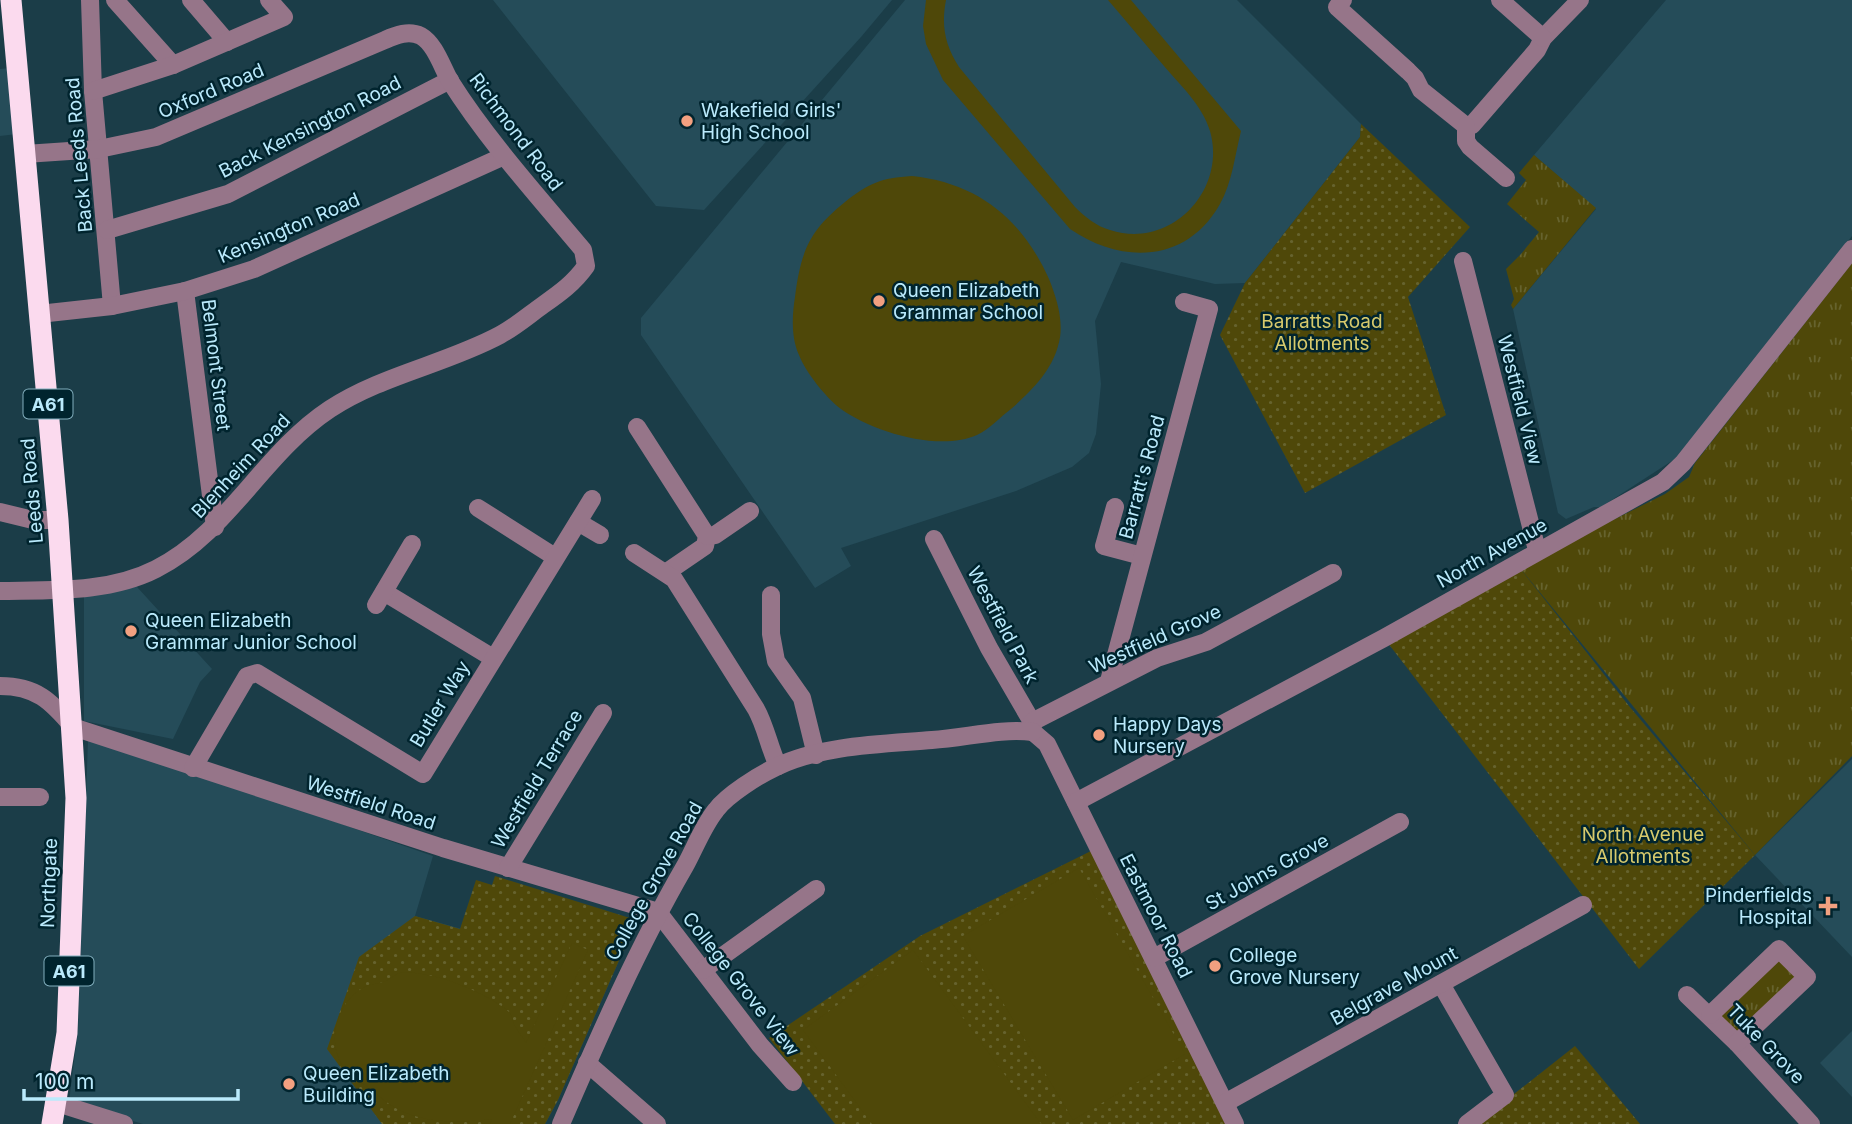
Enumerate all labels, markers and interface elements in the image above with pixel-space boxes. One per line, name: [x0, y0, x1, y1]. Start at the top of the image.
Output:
street label: Oxford Road: [155, 58, 267, 124]
street label: Richmond Road: [464, 69, 568, 195]
street label: Back Kensington Road: [215, 71, 405, 183]
street label: Back Leeds Road: [61, 77, 97, 233]
place label: Wakefield Girls' High School: [701, 99, 841, 144]
marker: Wakefield Girls' High School: [679, 113, 695, 129]
street label: Kensington Road: [215, 188, 363, 268]
place label: Queen Elizabeth Grammar School: [893, 279, 1043, 324]
marker: Queen Elizabeth Grammar School: [871, 293, 887, 309]
street label: Belmont Street: [197, 298, 235, 432]
park label: Barratts Road Allotments: [1261, 310, 1383, 355]
street label: Westfield View: [1493, 333, 1547, 467]
road number: A61: [23, 390, 72, 418]
street label: Blenheim Road: [187, 409, 295, 523]
street label: Barratt's Road: [1114, 413, 1170, 541]
street label: Leeds Road: [16, 437, 48, 545]
street label: North Avenue: [1433, 513, 1551, 593]
street label: Westfield Park: [962, 562, 1044, 688]
street label: Westfield Grove: [1085, 600, 1225, 678]
place label: Queen Elizabeth Grammar Junior School: [145, 609, 357, 654]
marker: Queen Elizabeth Grammar Junior School: [123, 623, 139, 639]
street label: Butler Way: [405, 656, 475, 751]
street label: Westfield Terrace: [486, 705, 588, 853]
place label: Happy Days Nursery: [1113, 713, 1222, 758]
marker: Happy Days Nursery: [1091, 727, 1107, 743]
street label: Westfield Road: [303, 771, 439, 835]
street label: College Grove Road: [601, 797, 707, 965]
park label: North Avenue Allotments: [1582, 823, 1704, 868]
street label: St Johns Grove: [1201, 829, 1333, 915]
street label: Northgate: [36, 838, 62, 928]
street label: Eastmoor Road: [1115, 850, 1197, 982]
place label: Pinderfields Hospital: [1705, 884, 1812, 929]
marker: Pinderfields Hospital: [1818, 896, 1838, 916]
street label: College Grove View: [678, 907, 804, 1061]
street label: Belgrave Mount: [1327, 942, 1461, 1030]
place label: College Grove Nursery: [1229, 944, 1360, 989]
road number: A61: [44, 956, 94, 986]
marker: College Grove Nursery: [1207, 958, 1223, 974]
street label: Tuke Grove: [1722, 999, 1810, 1089]
scale bar: [24, 1058, 238, 1102]
place label: Queen Elizabeth Building: [303, 1062, 449, 1107]
text: 100 m: [35, 1069, 94, 1094]
marker: Queen Elizabeth Building: [281, 1076, 297, 1092]

